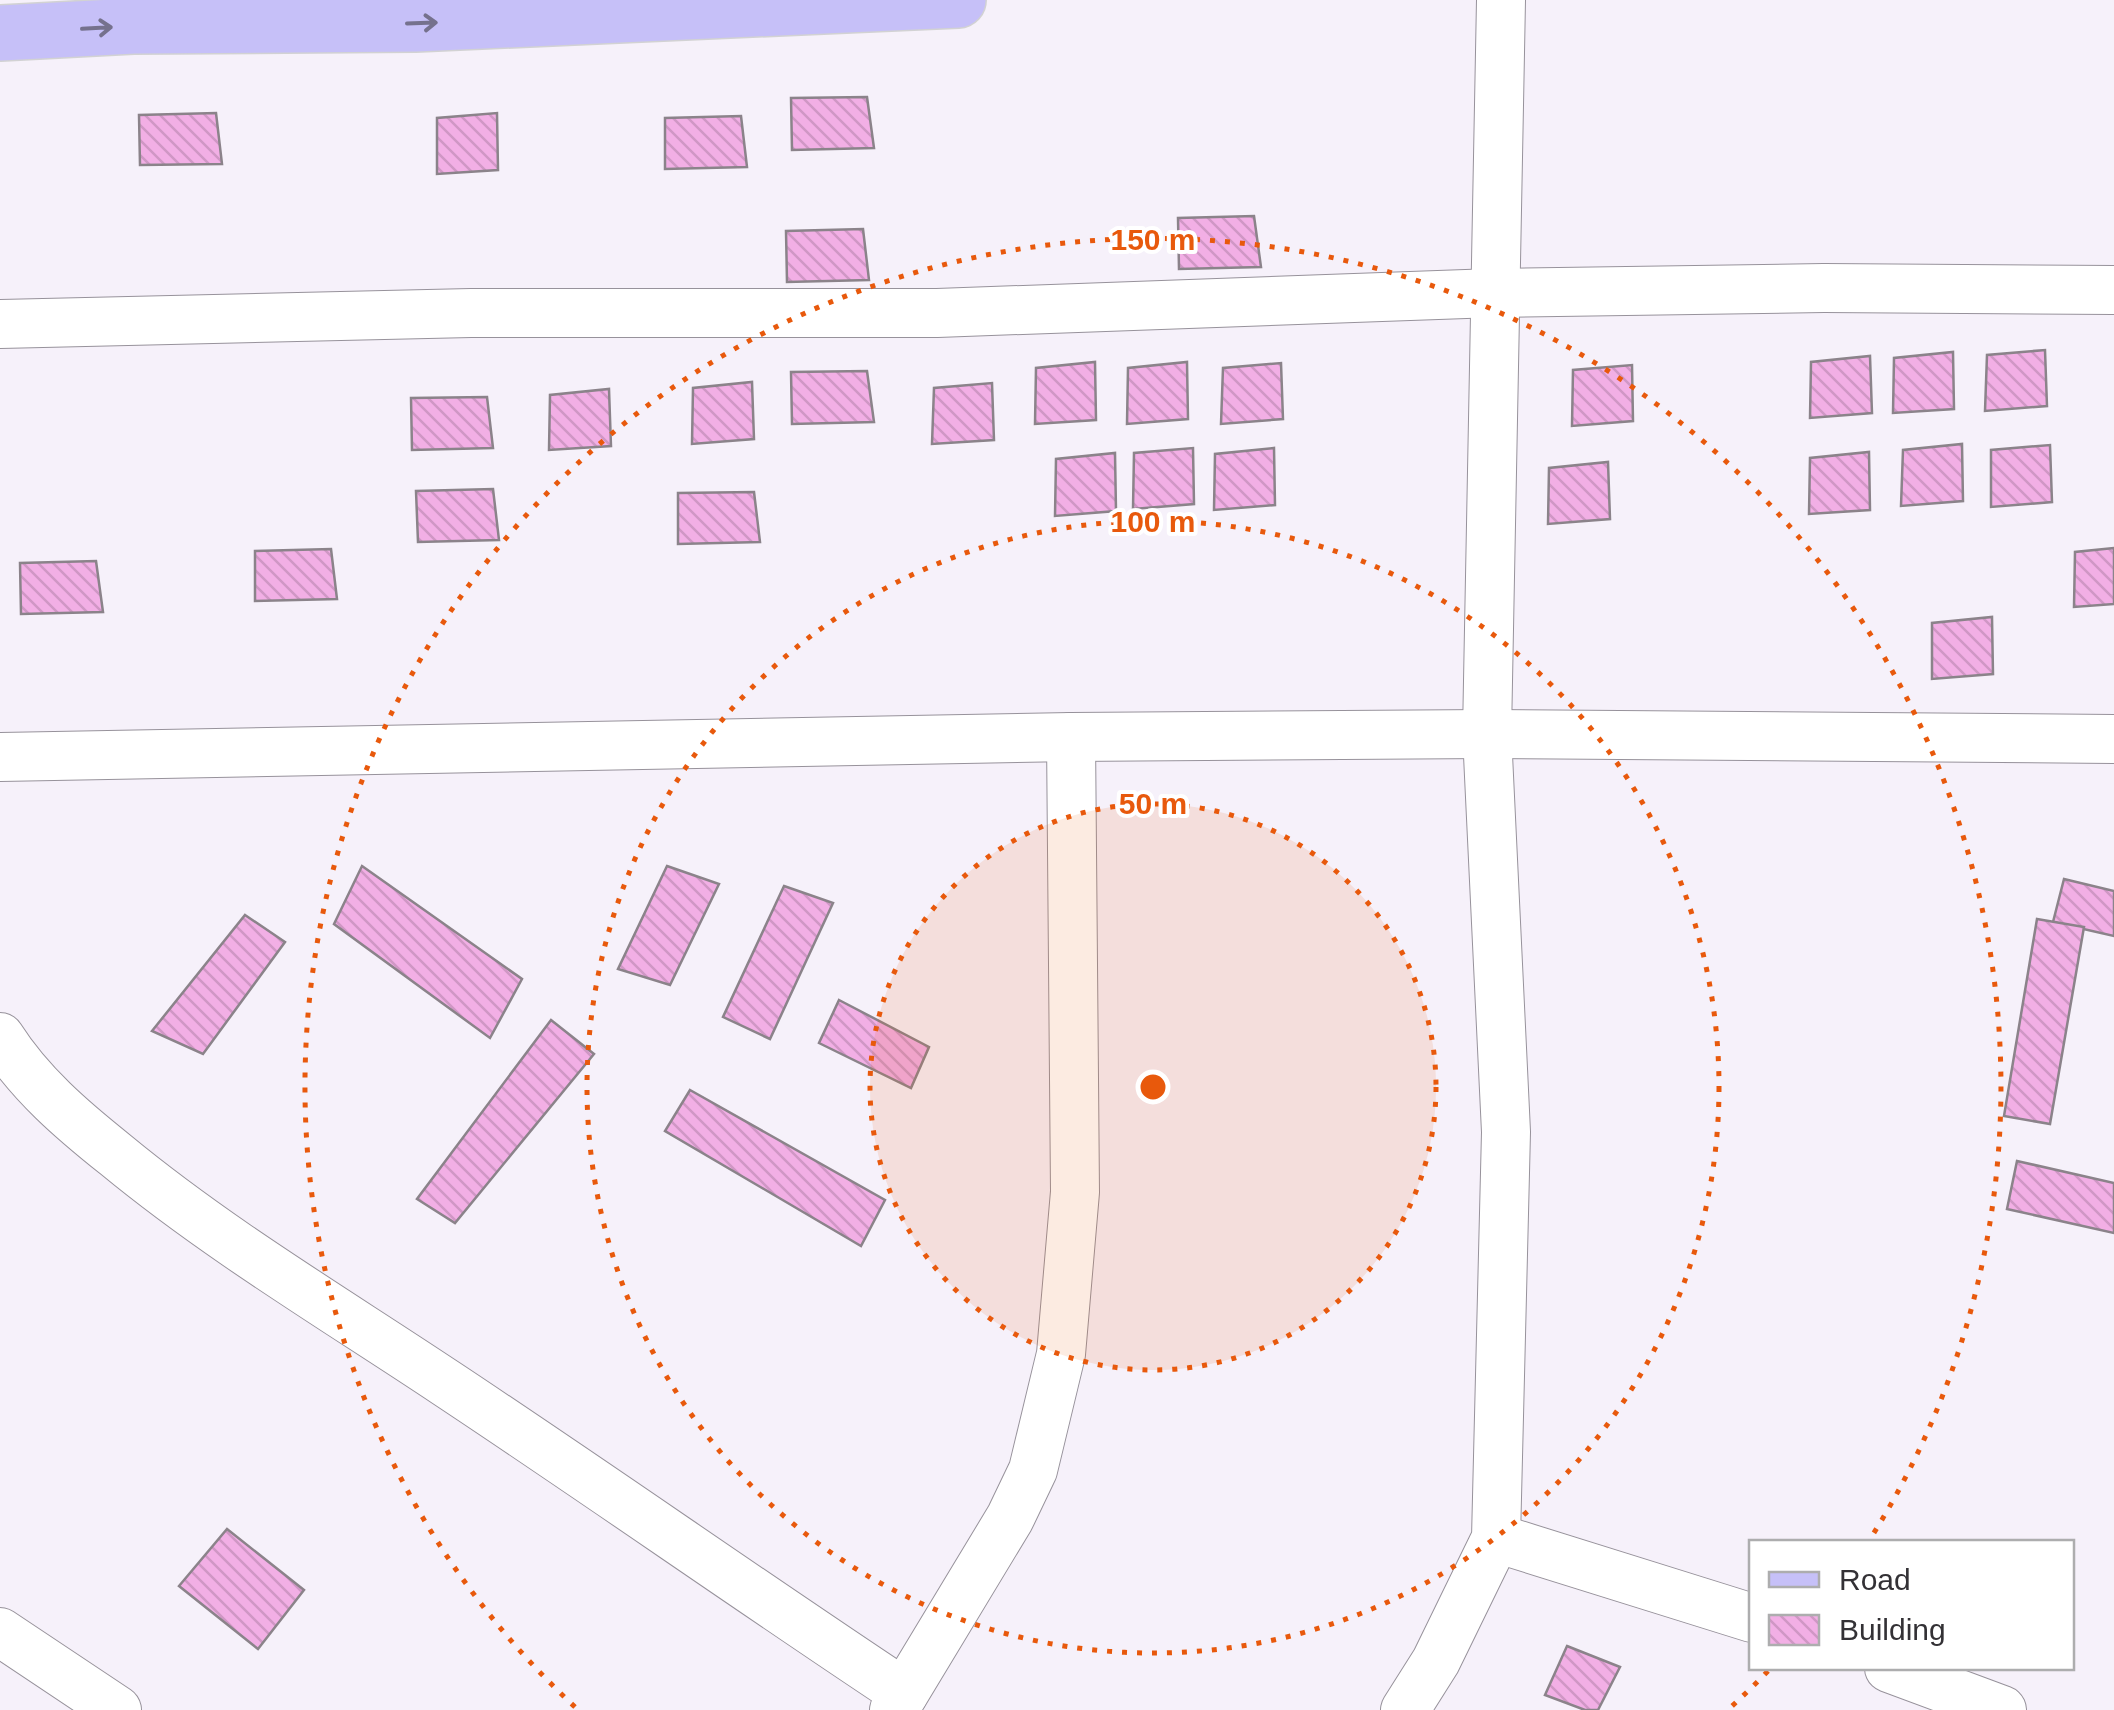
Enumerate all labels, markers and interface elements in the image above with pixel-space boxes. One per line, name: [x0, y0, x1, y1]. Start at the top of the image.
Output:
one-way arrow: [406, 13, 438, 32]
one-way arrow: [81, 18, 113, 37]
text: 150 m: [1110, 223, 1196, 256]
text: 100 m: [1110, 505, 1196, 538]
text: 50 m: [1119, 787, 1187, 820]
centre of rings: [1135, 1069, 1171, 1105]
legend: [1749, 1540, 2074, 1670]
text: Road: [1839, 1563, 1911, 1596]
text: Building: [1839, 1613, 1946, 1646]

